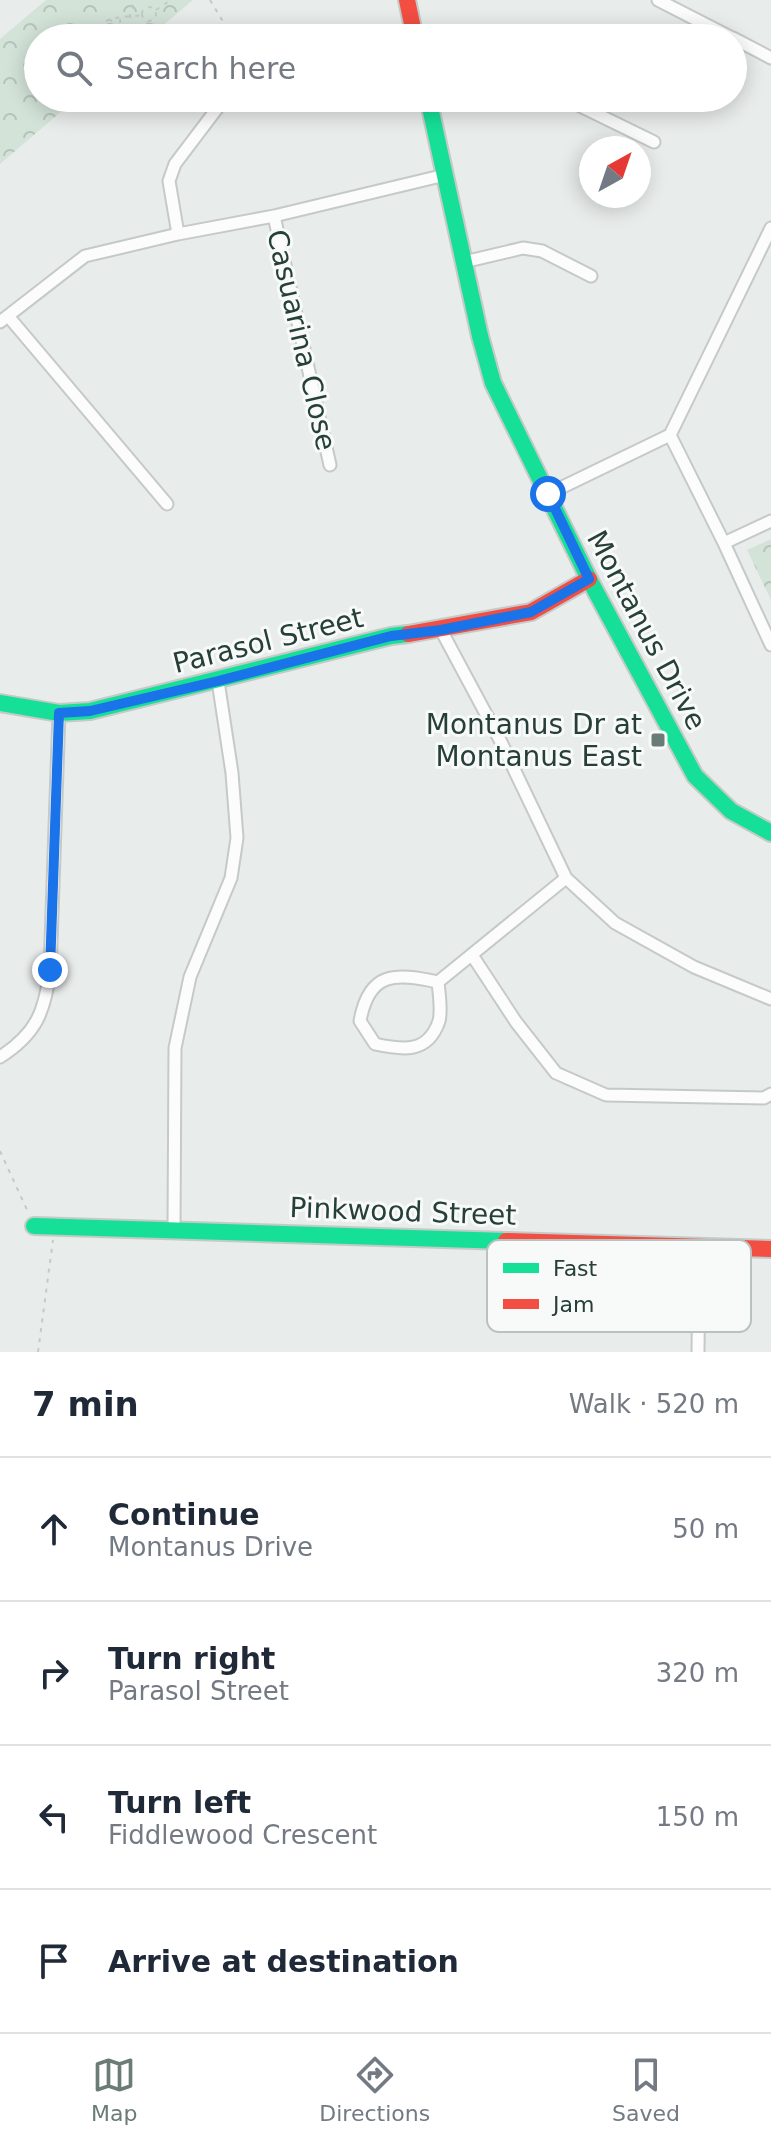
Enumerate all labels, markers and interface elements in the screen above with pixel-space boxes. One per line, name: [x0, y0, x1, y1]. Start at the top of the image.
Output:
search box: [24, 24, 747, 112]
icon: search: [52, 46, 96, 90]
text: Search here: [116, 51, 296, 86]
north arrow: [579, 136, 651, 208]
street label: Casuarina Close: [260, 227, 343, 454]
route start: [530, 476, 566, 512]
street label: Montanus Drive: [580, 525, 713, 735]
street label: Parasol Street: [170, 601, 367, 680]
place label: Montanus Dr at Montanus East: [426, 708, 642, 773]
marker: Montanus Dr at Montanus East: [649, 731, 667, 749]
route end: [32, 952, 68, 988]
street label: Pinkwood Street: [289, 1191, 517, 1232]
legend: [487, 1240, 751, 1332]
text: Fast: [553, 1256, 598, 1281]
text: Jam: [551, 1292, 594, 1317]
text: 7 min: [32, 1384, 139, 1424]
text: Walk · 520 m: [569, 1389, 739, 1419]
text: Continue: [108, 1497, 260, 1532]
icon: ahead: [32, 1507, 76, 1551]
text: 50 m: [672, 1514, 739, 1544]
text: Montanus Drive: [108, 1532, 313, 1562]
text: Turn right: [108, 1641, 275, 1676]
icon: right: [32, 1651, 76, 1695]
text: 320 m: [656, 1658, 739, 1688]
text: Parasol Street: [108, 1676, 289, 1706]
text: Turn left: [108, 1785, 251, 1820]
icon: left: [32, 1795, 76, 1839]
text: 150 m: [656, 1802, 739, 1832]
text: Fiddlewood Crescent: [108, 1820, 377, 1850]
icon: arrive: [32, 1939, 76, 1983]
text: Arrive at destination: [108, 1944, 459, 1979]
tab: Map: [91, 2053, 137, 2126]
tab: Directions: [319, 2053, 430, 2126]
tab: Saved: [612, 2053, 680, 2126]

